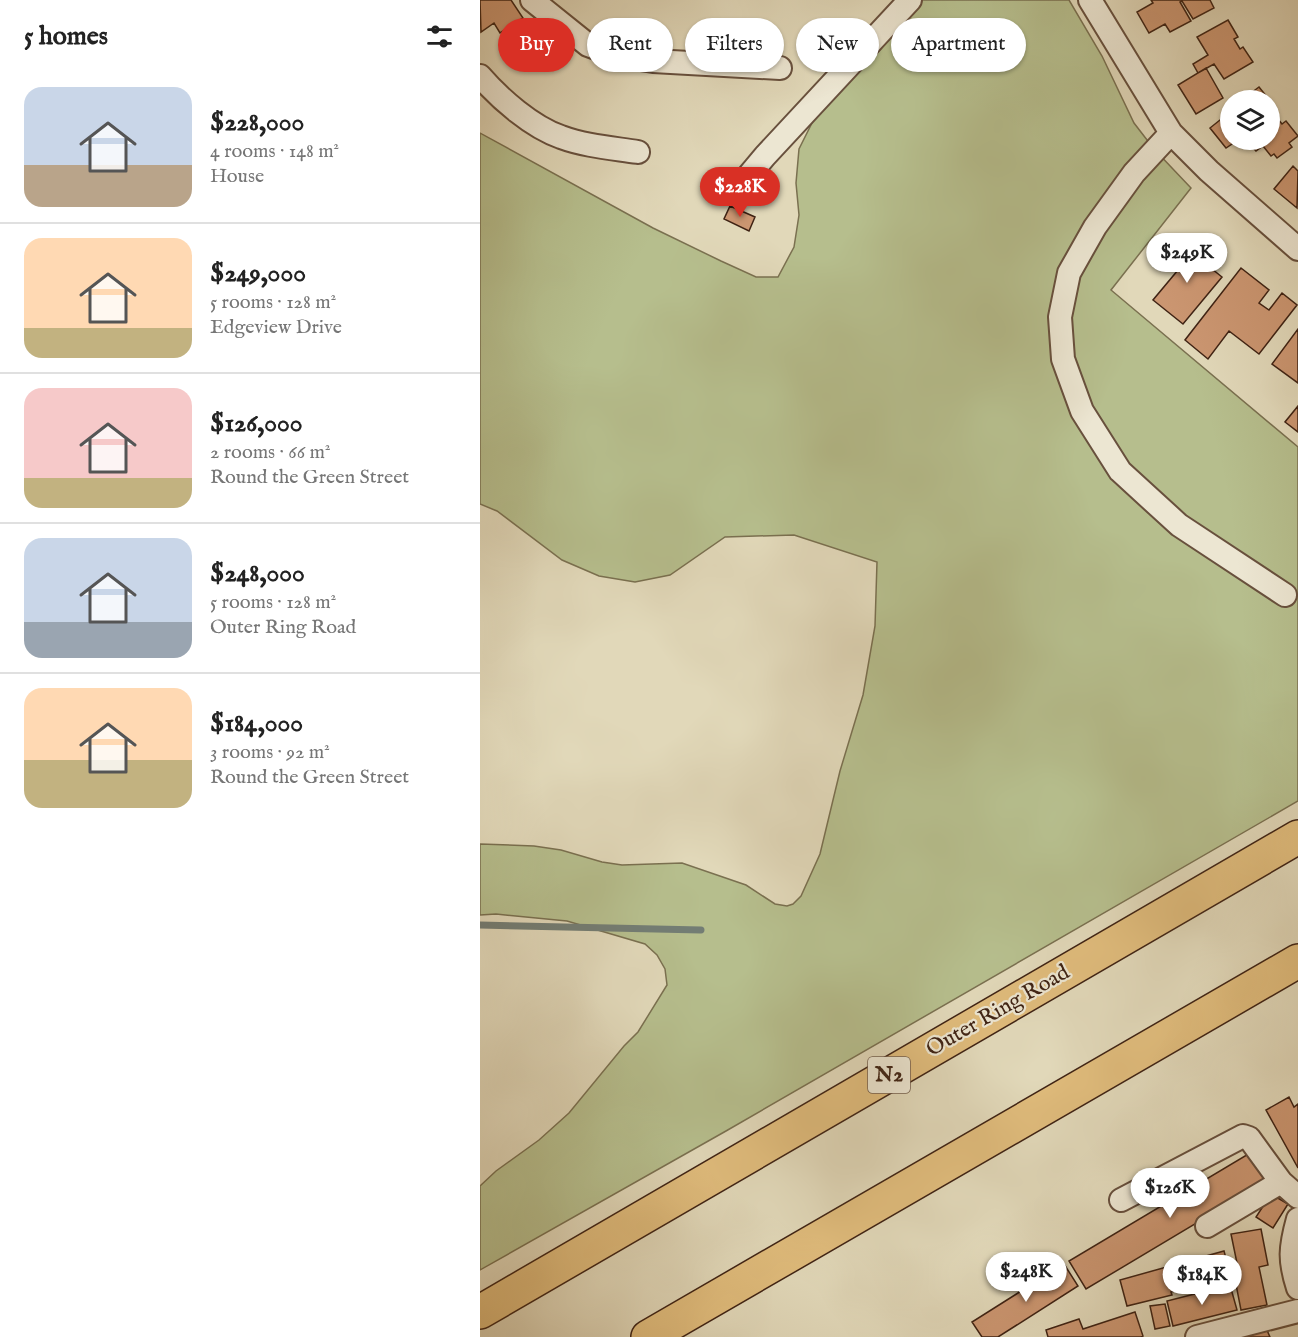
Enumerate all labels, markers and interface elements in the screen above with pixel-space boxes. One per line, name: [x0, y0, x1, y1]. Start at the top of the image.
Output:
chip: Buy: [498, 18, 575, 72]
chip: Rent: [587, 18, 673, 72]
chip: Filters: [685, 18, 784, 72]
chip: New: [796, 18, 879, 72]
chip: Apartment: [891, 18, 1026, 72]
text: 5 homes: [24, 20, 108, 53]
icon: filters: [423, 20, 456, 53]
map controls: [1220, 90, 1280, 150]
button: layers: [1220, 90, 1280, 150]
text: $228,000: [210, 106, 304, 139]
icon: home: [72, 111, 144, 183]
text: 4 rooms · 148 m²: [210, 139, 339, 164]
text: House: [210, 164, 264, 189]
pin: $228K: [698, 167, 782, 218]
text: $228K: [714, 174, 766, 199]
pin: $249K: [1145, 233, 1229, 284]
text: $249K: [1160, 240, 1214, 265]
text: $249,000: [210, 257, 306, 290]
icon: home: [72, 262, 144, 334]
text: 5 rooms · 128 m²: [210, 290, 336, 315]
text: Edgeview Drive: [210, 315, 342, 340]
text: $126,000: [210, 407, 303, 440]
icon: home: [72, 412, 144, 484]
text: 2 rooms · 66 m²: [210, 440, 331, 465]
text: Round the Green Street: [210, 465, 409, 490]
text: $248,000: [210, 557, 305, 590]
icon: home: [72, 562, 144, 634]
text: 5 rooms · 128 m²: [210, 590, 336, 615]
text: Outer Ring Road: [210, 615, 356, 640]
text: $184,000: [210, 707, 303, 740]
icon: home: [72, 712, 144, 784]
text: 3 rooms · 92 m²: [210, 740, 330, 765]
text: Round the Green Street: [210, 765, 409, 790]
street label: Outer Ring Road: [921, 959, 1075, 1063]
road number: N2: [868, 1057, 910, 1093]
pin: $126K: [1128, 1168, 1212, 1219]
text: $126K: [1145, 1175, 1195, 1200]
pin: $248K: [984, 1252, 1068, 1303]
pin: $184K: [1160, 1255, 1244, 1306]
text: $248K: [1000, 1259, 1052, 1284]
text: $184K: [1177, 1262, 1227, 1287]

